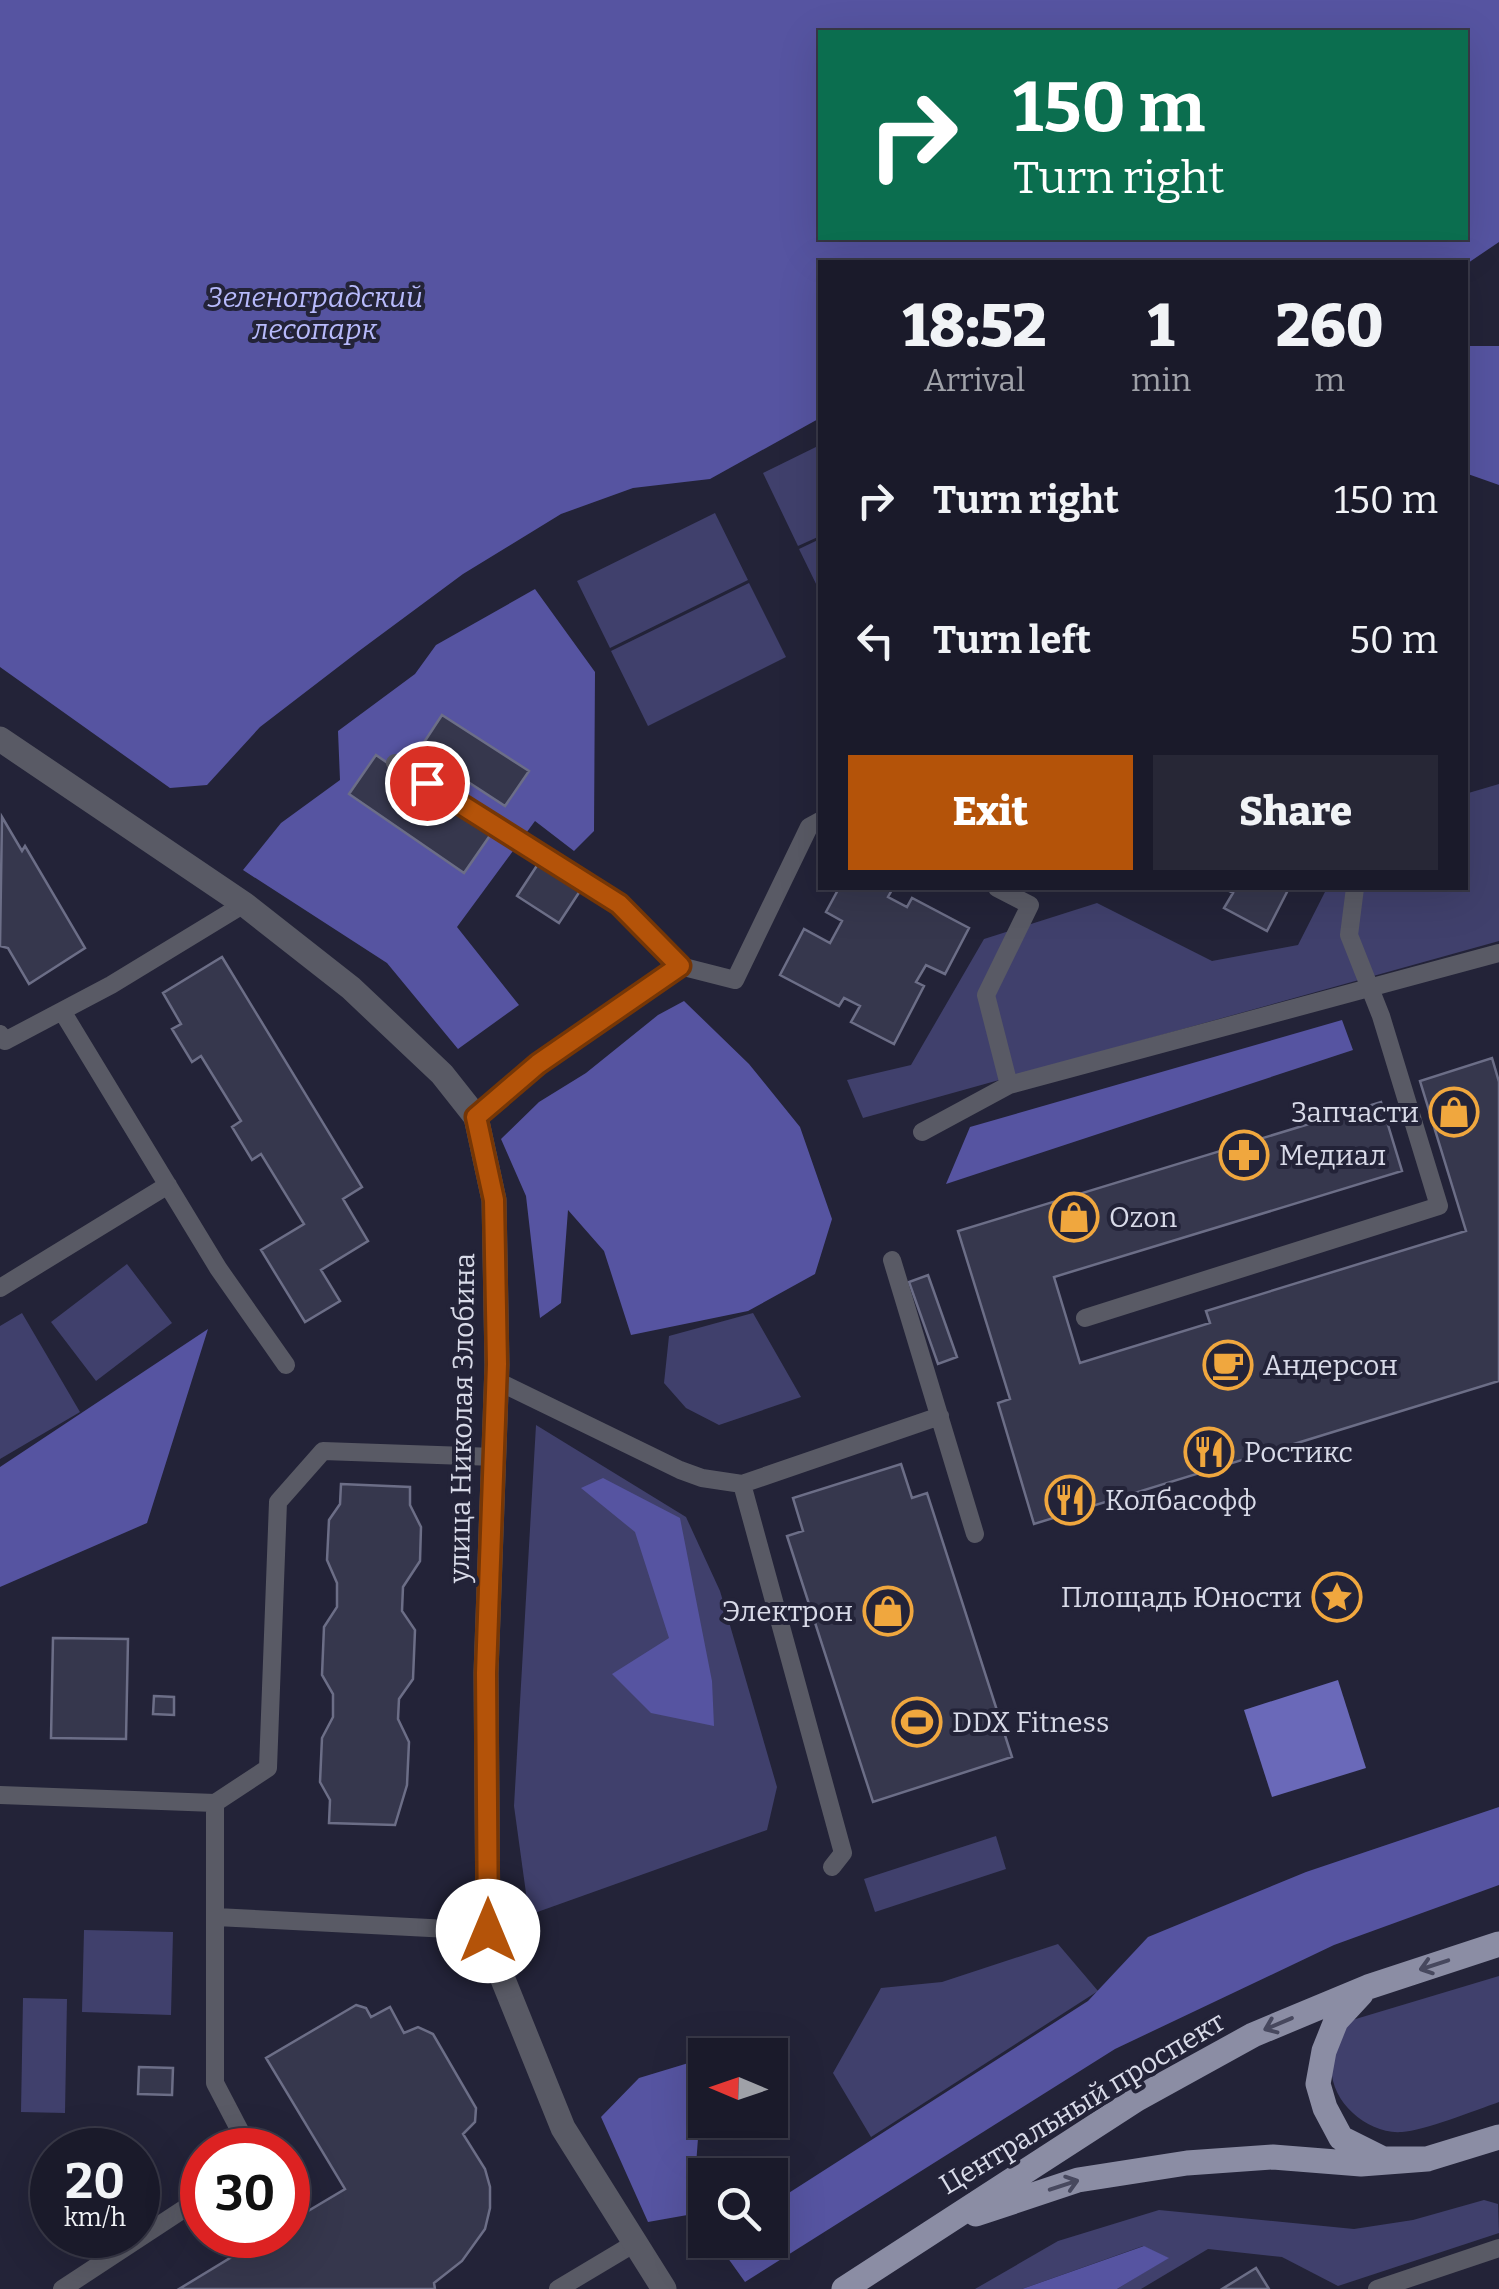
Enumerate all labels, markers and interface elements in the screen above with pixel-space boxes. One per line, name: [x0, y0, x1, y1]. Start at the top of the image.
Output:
text: 150 m: [1013, 66, 1205, 150]
icon: right: [848, 70, 978, 200]
text: Turn right: [1013, 151, 1225, 205]
park label: Зеленоградский лесопарк: [207, 281, 423, 346]
text: 18:52: [902, 290, 1047, 362]
text: 1: [1148, 290, 1174, 362]
text: 260: [1276, 290, 1384, 362]
text: Arrival: [924, 361, 1025, 399]
text: min: [1131, 361, 1191, 399]
text: m: [1314, 361, 1345, 399]
icon: right: [848, 473, 903, 528]
text: Turn right: [933, 477, 1119, 523]
text: 150 m: [1334, 477, 1438, 523]
icon: left: [848, 613, 903, 668]
text: Turn left: [933, 617, 1091, 663]
text: 50 m: [1349, 617, 1438, 663]
pin: [385, 741, 470, 826]
button: Exit: [848, 755, 1133, 870]
button: Share: [1153, 755, 1438, 870]
icon: arrive: [400, 756, 455, 811]
shop icon: Запчасти: [1428, 1086, 1480, 1138]
place label: Запчасти: [1291, 1096, 1419, 1129]
pharmacy icon: Медиал: [1218, 1129, 1270, 1181]
place label: Медиал: [1279, 1139, 1386, 1172]
shop icon: Ozon: [1048, 1191, 1100, 1243]
place label: Ozon: [1109, 1201, 1177, 1234]
street label: улица Николая Злобина: [443, 1253, 481, 1584]
cafe icon: Андерсон: [1202, 1339, 1254, 1391]
place label: Андерсон: [1263, 1349, 1398, 1382]
restaurant icon: Ростикс: [1183, 1426, 1235, 1478]
place label: Ростикс: [1244, 1436, 1353, 1469]
restaurant icon: Колбасофф: [1044, 1474, 1096, 1526]
place label: Колбасофф: [1105, 1484, 1257, 1517]
place icon: Площадь Юности: [1311, 1571, 1363, 1623]
place label: Площадь Юности: [1061, 1581, 1302, 1614]
shop icon: Электрон: [862, 1585, 914, 1637]
place label: Электрон: [722, 1595, 853, 1628]
sports icon: DDX Fitness: [891, 1696, 943, 1748]
place label: DDX Fitness: [952, 1706, 1109, 1739]
position arrow: [436, 1879, 540, 1983]
one-way arrow: [1418, 1958, 1450, 1976]
street label: Центральный проспект: [934, 2005, 1230, 2201]
one-way arrow: [1263, 2016, 1294, 2034]
north arrow: [688, 2038, 788, 2138]
map controls: [688, 2038, 788, 2258]
speed limit sign: 30: [180, 2128, 310, 2258]
text: 20: [65, 2151, 125, 2211]
button: search: [688, 2158, 788, 2258]
one-way arrow: [1048, 2175, 1079, 2193]
text: km/h: [64, 2203, 126, 2233]

